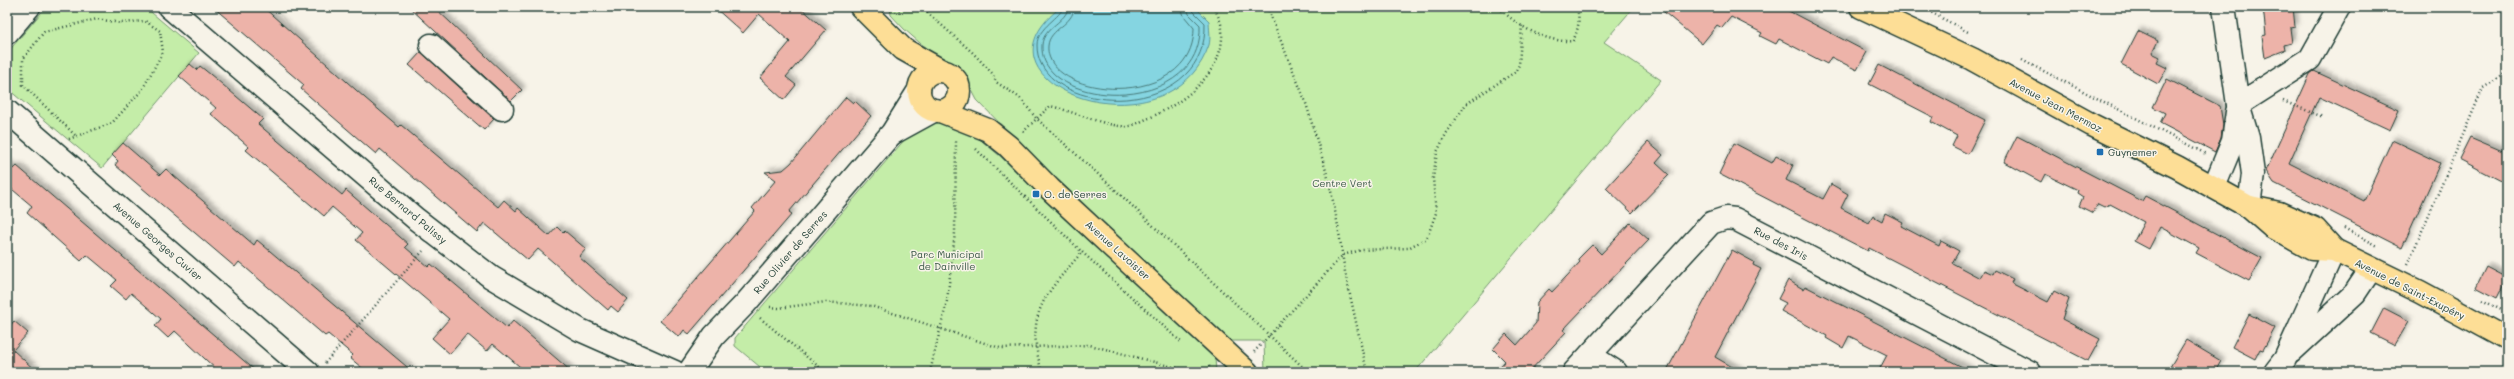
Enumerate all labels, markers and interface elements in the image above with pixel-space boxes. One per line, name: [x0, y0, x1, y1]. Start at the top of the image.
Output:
street label: Avenue Jean Mermoz: [2007, 75, 2105, 136]
place label: Guynemer: [2108, 145, 2157, 159]
marker: Guynemer: [2095, 147, 2105, 157]
street label: Rue Bernard Palissy: [366, 173, 450, 247]
park label: Centre Vert: [1312, 176, 1372, 190]
place label: O. de Serres: [1044, 187, 1107, 201]
marker: O. de Serres: [1031, 189, 1041, 199]
street label: Avenue Georges Cuvier: [110, 198, 206, 284]
street label: Rue Olivier de Serres: [750, 207, 830, 297]
street label: Avenue Lavoisier: [1083, 217, 1153, 283]
street label: Rue des Iris: [1752, 223, 1811, 263]
park label: Parc Municipal de Dainville: [911, 247, 983, 273]
street label: Avenue de Saint-Exupéry: [2353, 255, 2467, 323]

